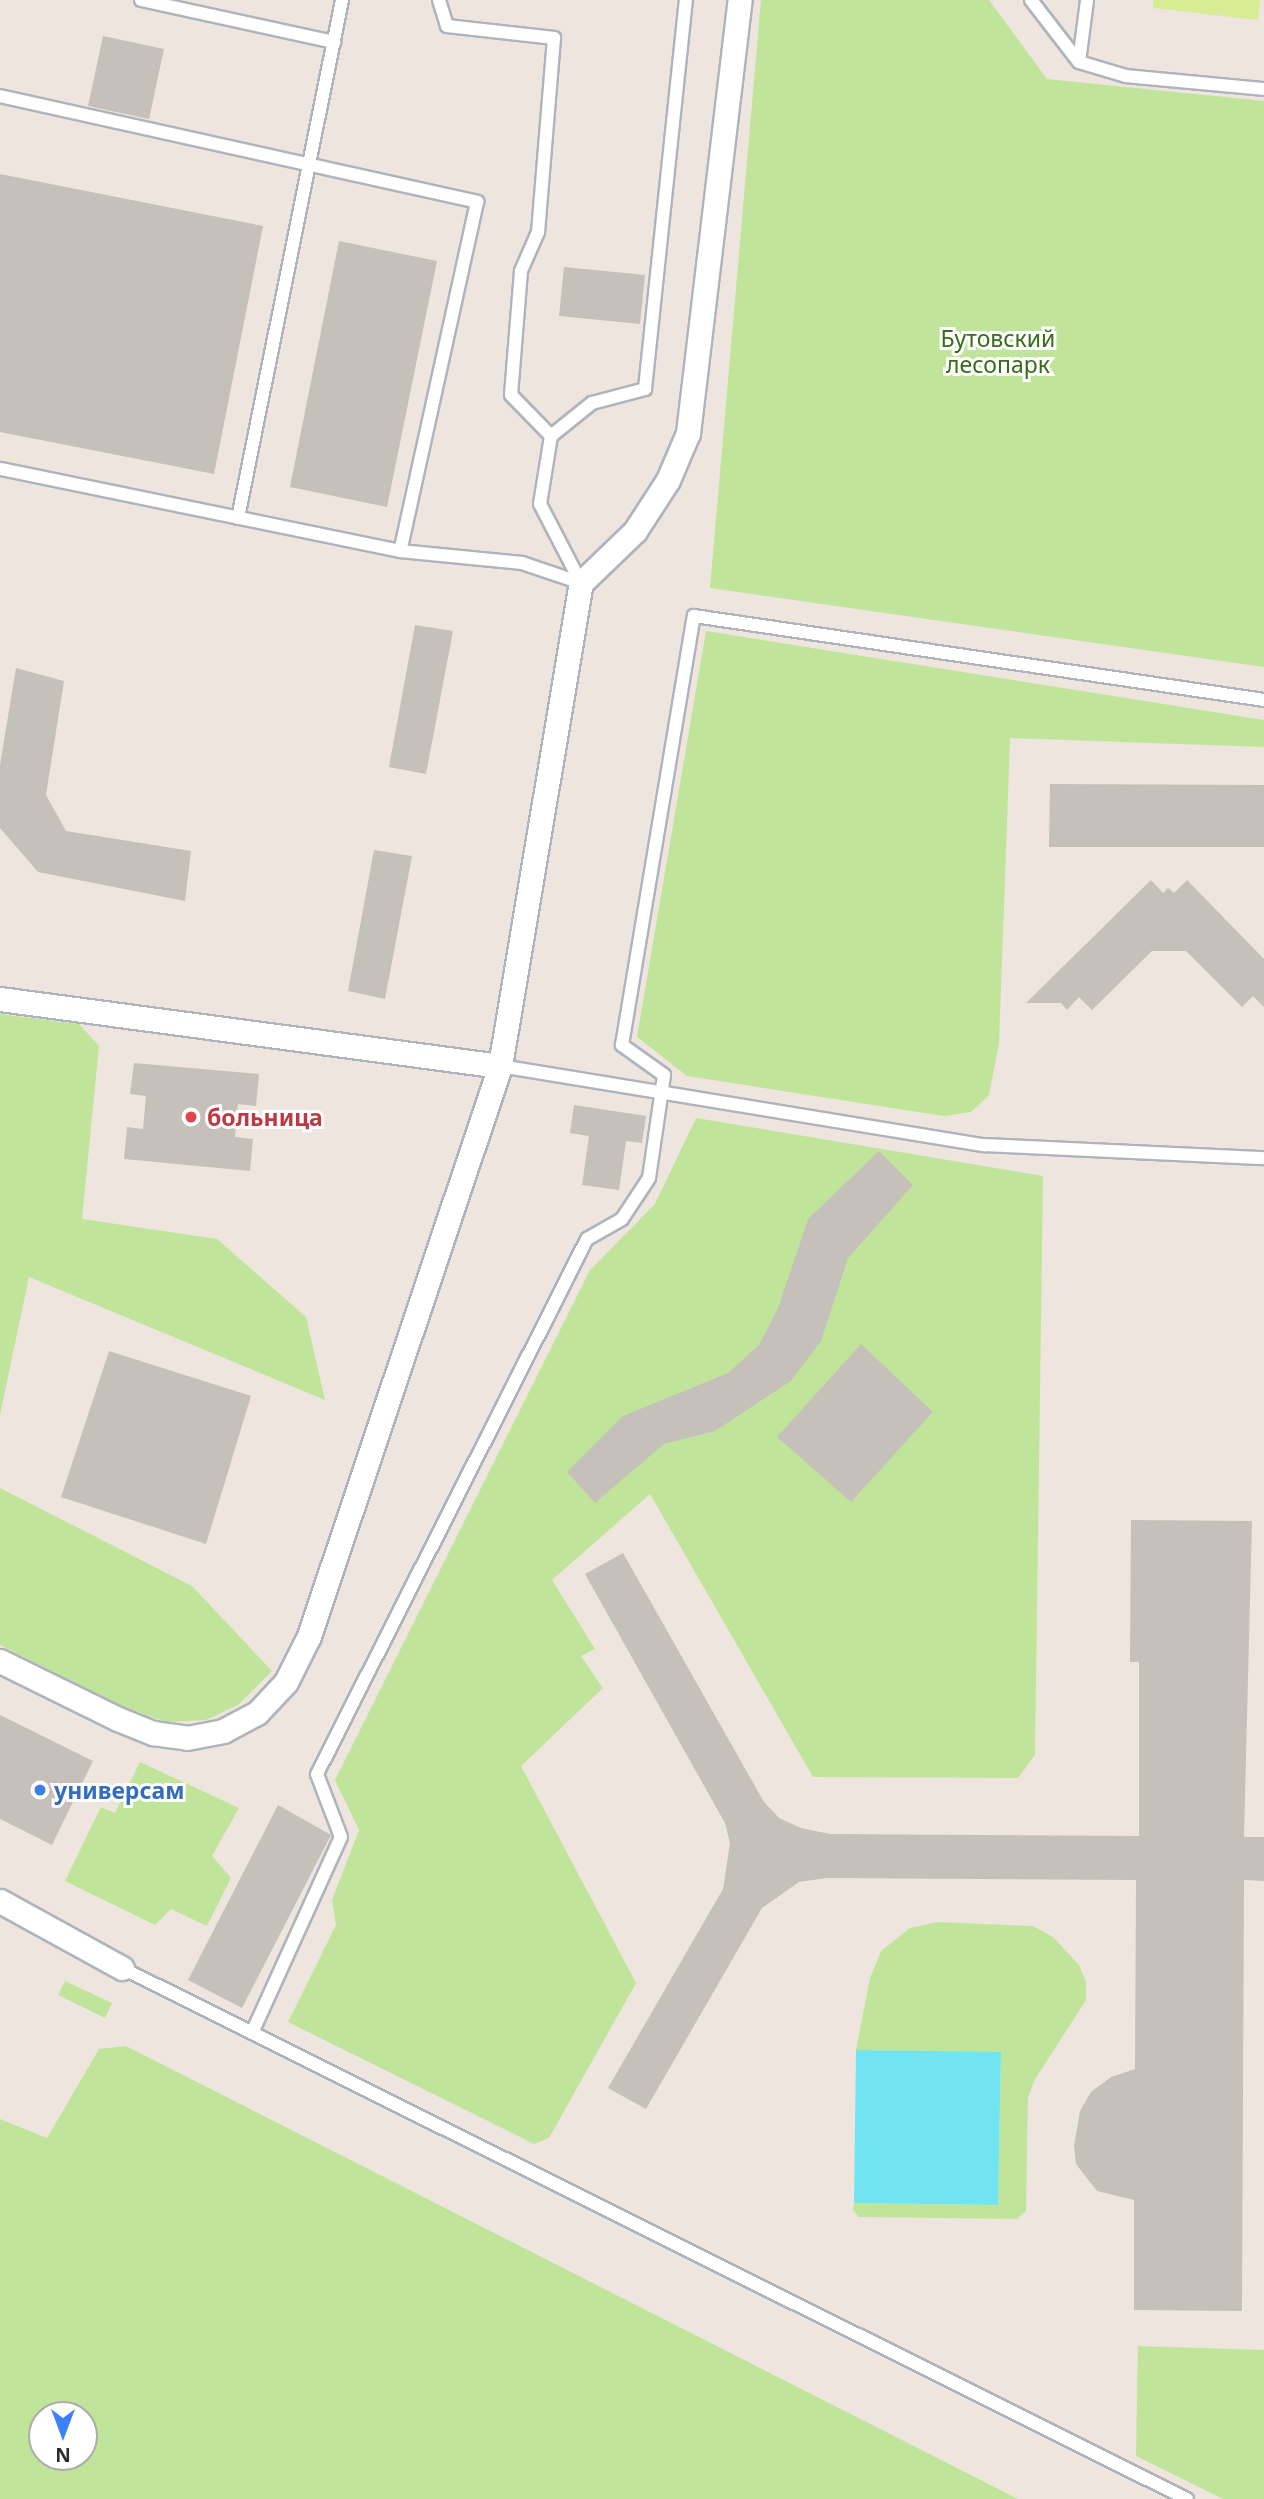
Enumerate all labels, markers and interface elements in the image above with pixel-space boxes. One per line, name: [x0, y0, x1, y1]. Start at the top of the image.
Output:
park label: Бутовский лесопарк: [941, 324, 1055, 378]
place label: больница: [207, 1103, 323, 1131]
marker: больница: [181, 1107, 201, 1127]
place label: универсам: [54, 1776, 184, 1804]
marker: универсам: [32, 1782, 48, 1798]
north arrow: [28, 2401, 98, 2471]
text: N: [55, 2442, 71, 2468]

